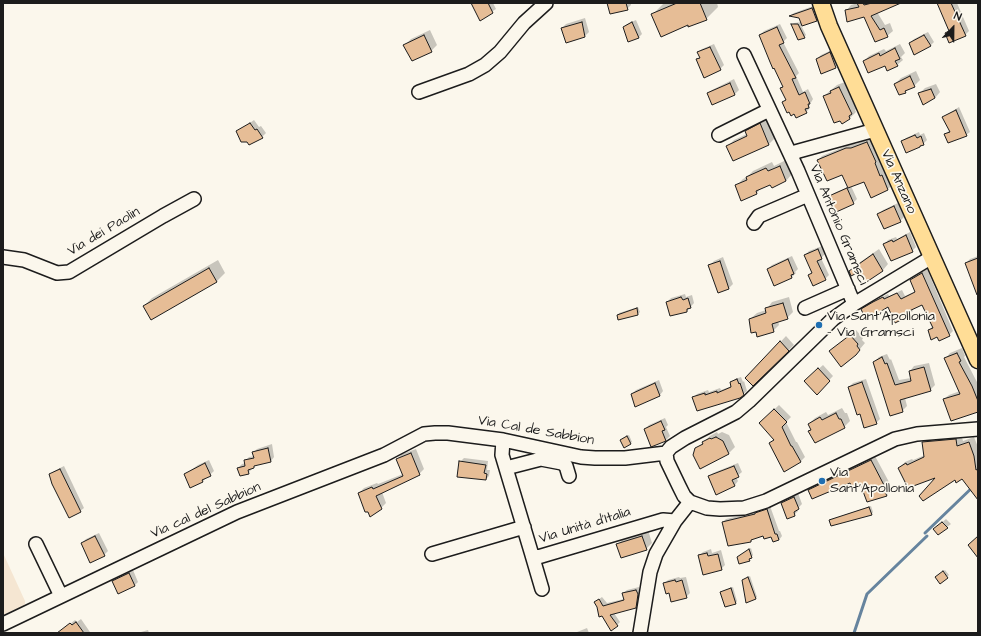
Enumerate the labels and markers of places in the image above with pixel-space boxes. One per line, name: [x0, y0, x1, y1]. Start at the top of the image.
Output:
place label: Via Sant'Apollonia - Via Gramsci: [827, 309, 935, 342]
marker: Via Sant'Apollonia - Via Gramsci: [814, 320, 824, 330]
place label: Via Sant'Apollonia: [830, 465, 914, 498]
marker: Via Sant'Apollonia: [817, 476, 827, 486]

